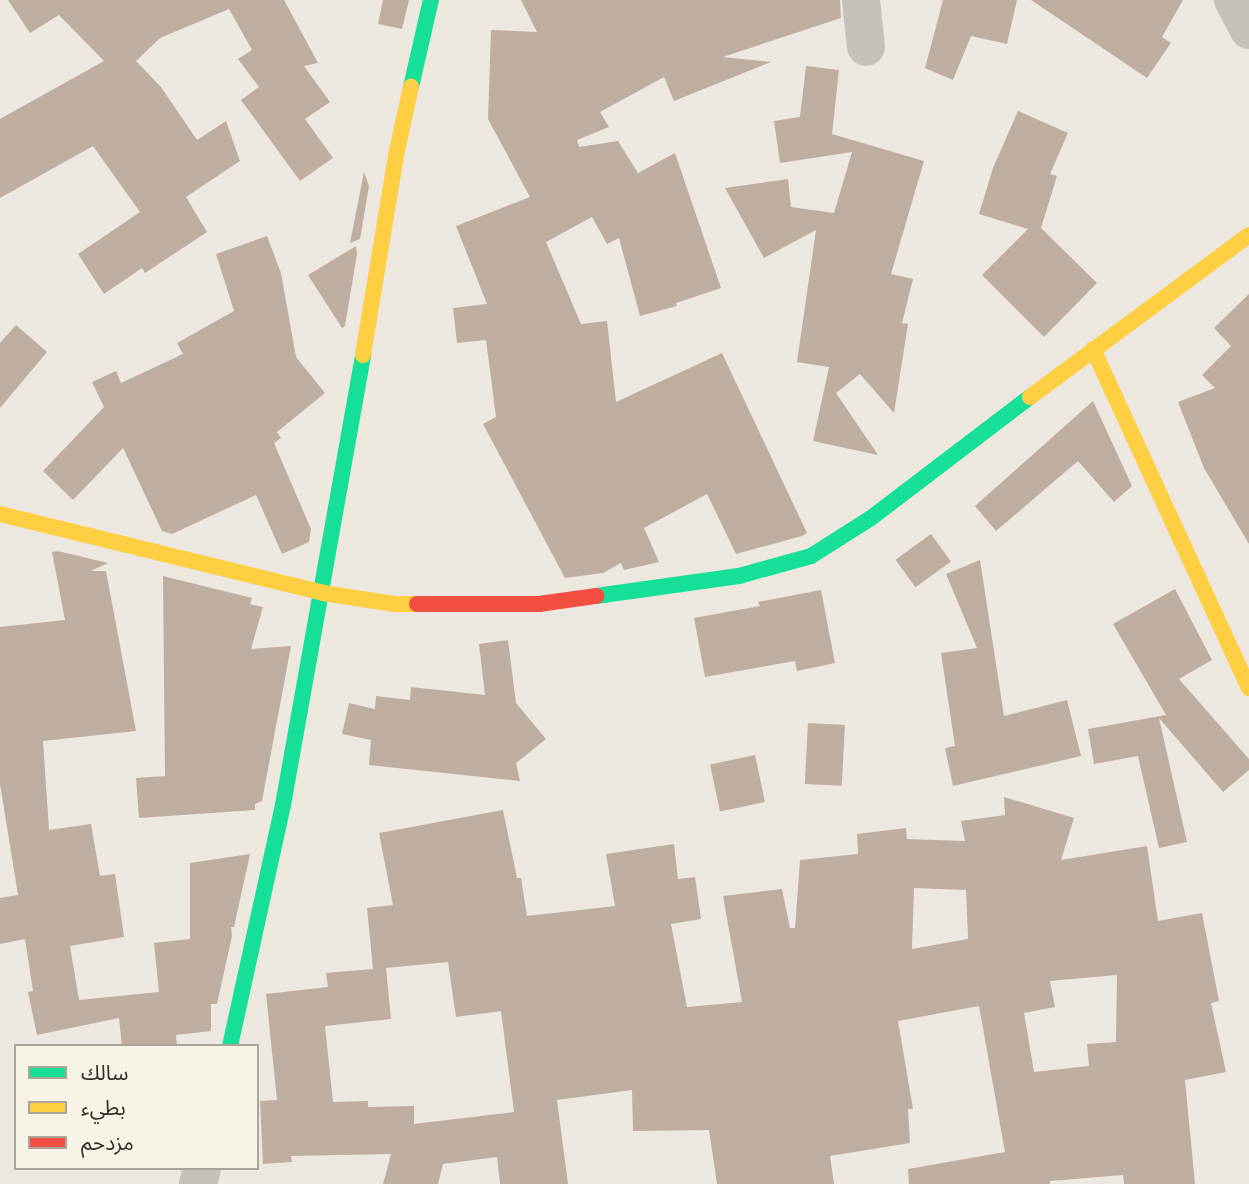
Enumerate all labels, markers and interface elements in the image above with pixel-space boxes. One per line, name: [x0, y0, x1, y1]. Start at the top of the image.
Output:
legend: [14, 1044, 259, 1170]
text: سالك: [81, 1059, 128, 1084]
text: بطيء: [81, 1094, 126, 1119]
text: مزدحم: [81, 1129, 134, 1154]

